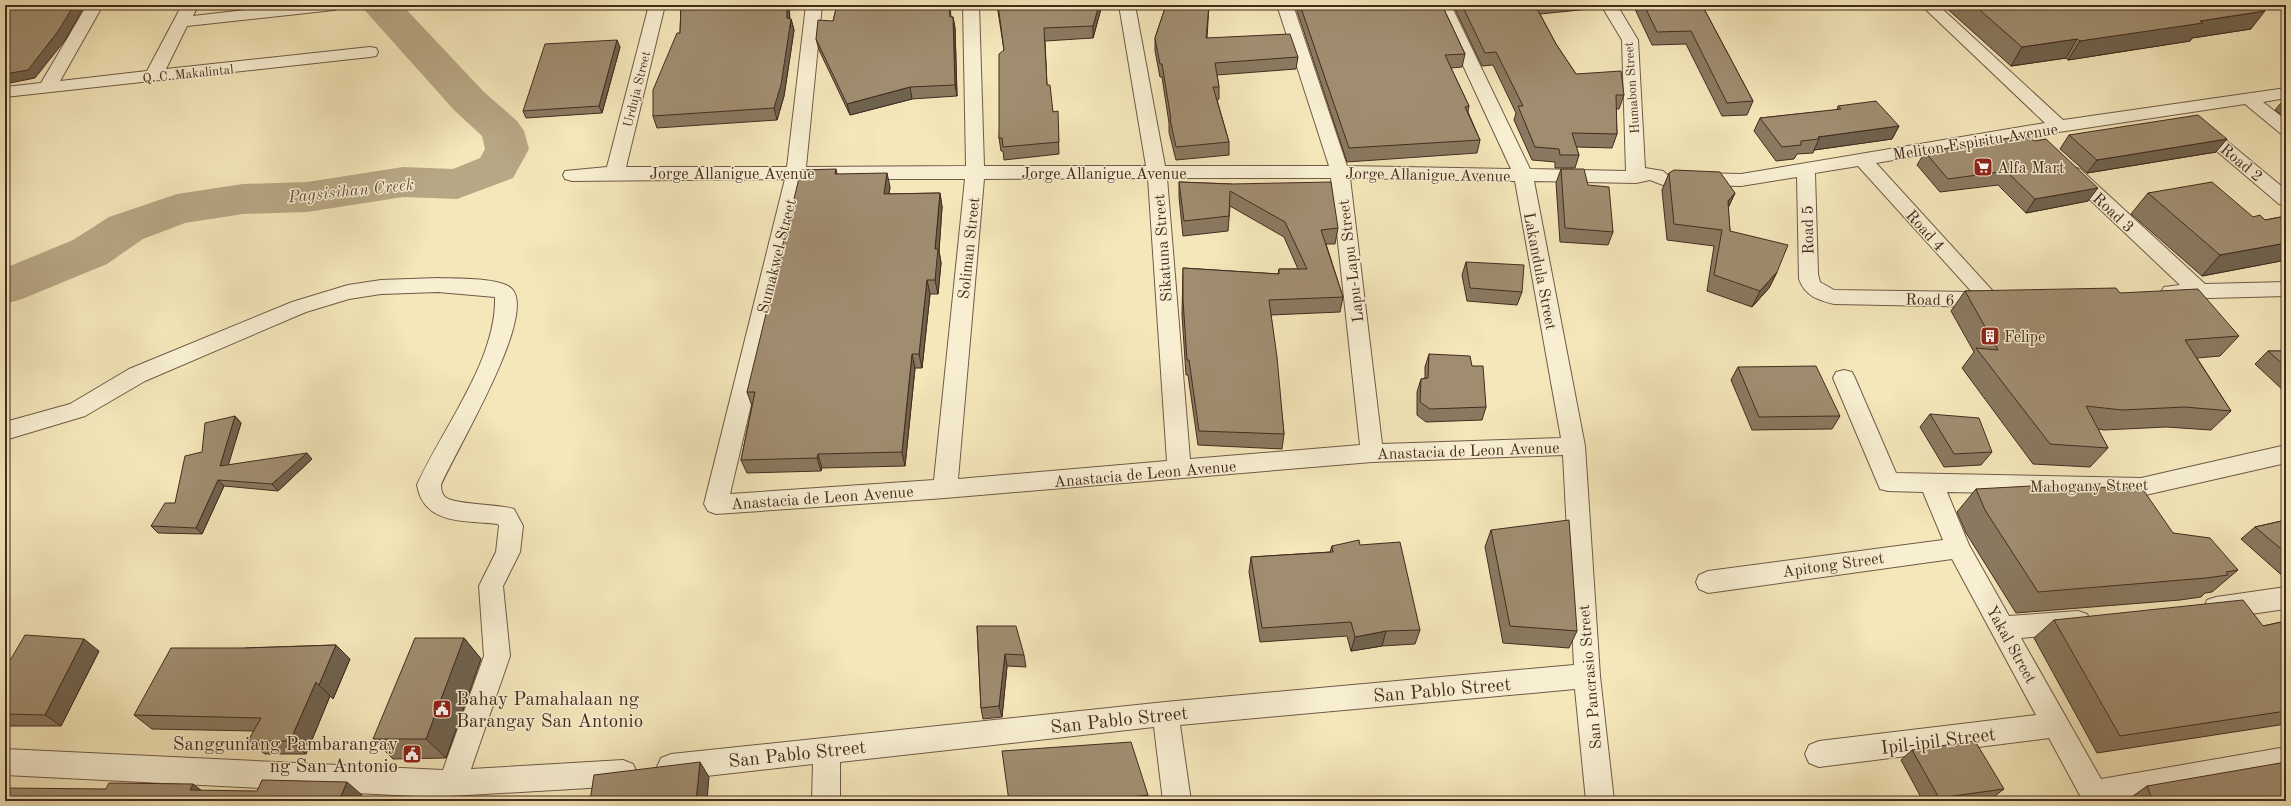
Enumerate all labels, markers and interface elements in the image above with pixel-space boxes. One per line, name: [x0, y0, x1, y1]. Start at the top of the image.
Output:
street label: Humabon Street: [1623, 41, 1642, 134]
street label: Urduja Street: [622, 50, 653, 129]
street label: Q. C. Makalintal: [142, 63, 235, 86]
street label: Meliton Espiritu Avenue: [1892, 122, 2059, 164]
street label: Road 2: [2217, 142, 2265, 186]
supermarket icon: Alfa Mart: [1972, 156, 1994, 178]
place label: Alfa Mart: [1997, 161, 2065, 177]
street label: Jorge Allanigue Avenue: [649, 167, 815, 183]
street label: Jorge Allanigue Avenue: [1021, 167, 1187, 183]
street label: Jorge Allanigue Avenue: [1345, 167, 1511, 185]
water label: Pagsisihan Creek: [286, 176, 415, 207]
street label: Road 3: [2089, 191, 2136, 236]
street label: Sikatuna Street: [1152, 193, 1176, 302]
street label: Soliman Street: [957, 196, 983, 300]
street label: Sumakwel Street: [756, 197, 800, 315]
street label: Lapu-Lapu Street: [1336, 198, 1367, 323]
street label: Road 5: [1801, 205, 1817, 255]
street label: Road 4: [1902, 208, 1947, 255]
street label: Lakandula Street: [1520, 211, 1558, 332]
street label: Road 6: [1905, 293, 1955, 309]
building icon: Felipe: [1979, 325, 2001, 347]
place label: Felipe: [2004, 330, 2045, 346]
street label: Anastacia de Leon Avenue: [1376, 441, 1560, 463]
street label: Anastacia de Leon Avenue: [1053, 459, 1237, 491]
street label: Mahogany Street: [2030, 478, 2149, 496]
street label: Anastacia de Leon Avenue: [730, 485, 914, 513]
street label: Apitong Street: [1781, 551, 1886, 581]
street label: San Pancrasio Street: [1577, 603, 1605, 750]
street label: Yakal Street: [1982, 604, 2038, 687]
street label: San Pablo Street: [1373, 676, 1512, 707]
place label: Bahay Pamahalaan ng Barangay San Antonio: [456, 691, 643, 732]
public building icon: Bahay Pamahalaan ng Barangay San Antonio: [431, 698, 453, 720]
street label: San Pablo Street: [1050, 705, 1189, 738]
street label: Ipil-ipil Street: [1880, 726, 1997, 759]
place label: Sangguniang Pambarangay ng San Antonio: [173, 736, 398, 777]
street label: San Pablo Street: [728, 739, 867, 772]
public building icon: Sangguniang Pambarangay ng San Antonio: [401, 743, 423, 765]

